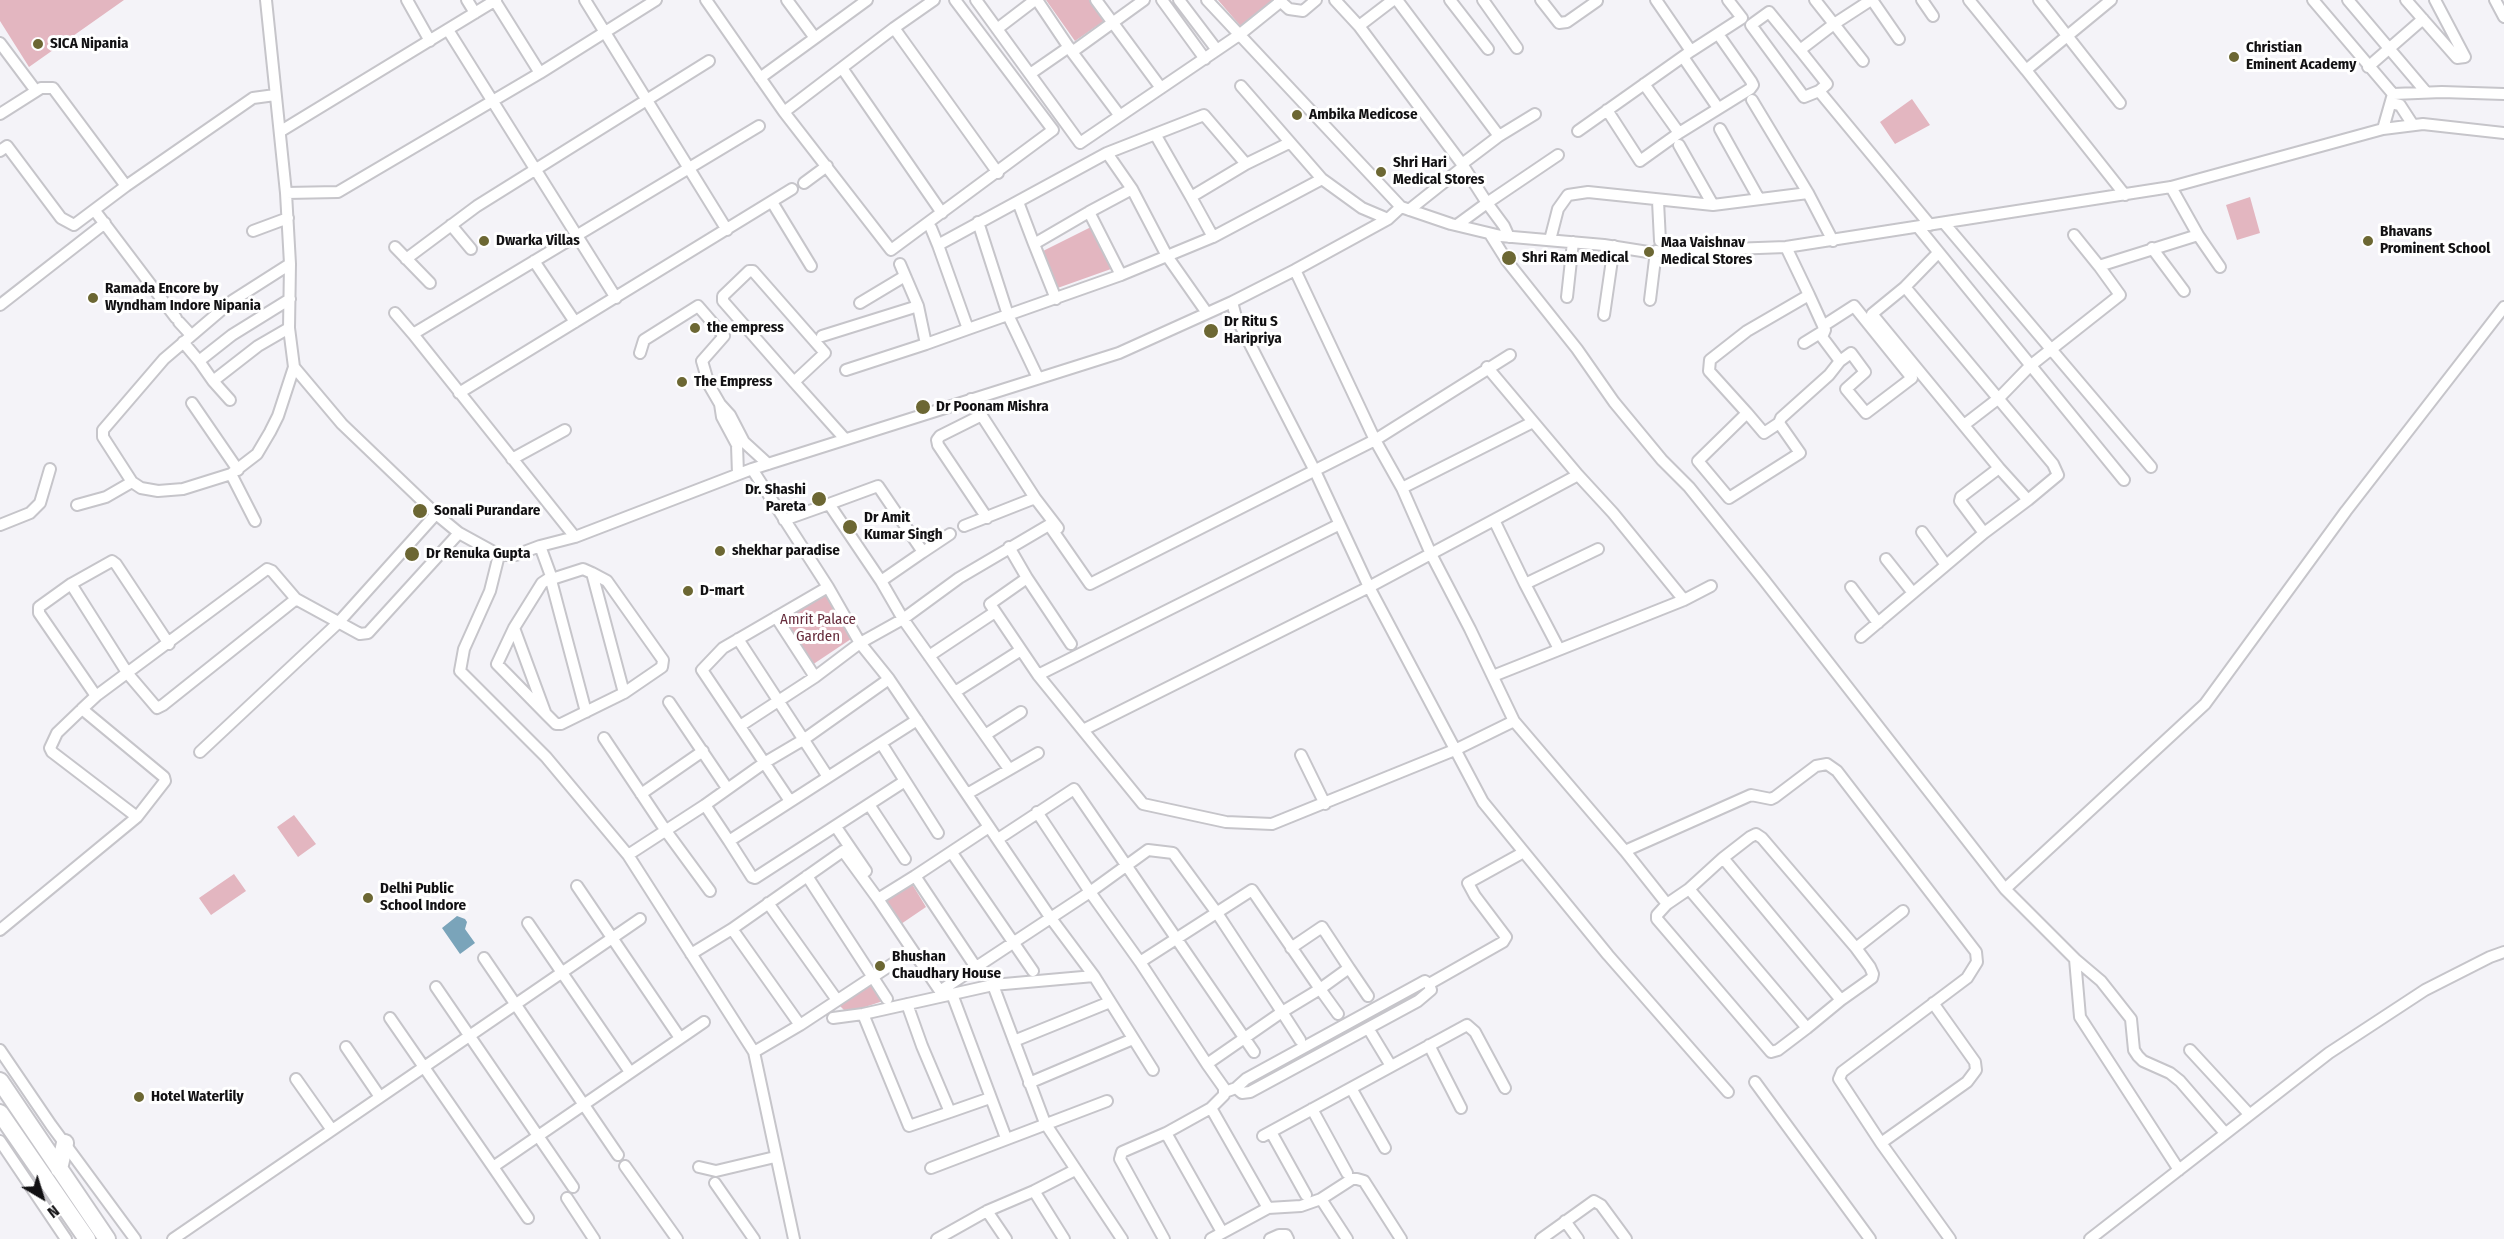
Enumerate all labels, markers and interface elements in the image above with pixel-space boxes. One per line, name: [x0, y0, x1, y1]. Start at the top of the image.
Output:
place label: SICA Nipania: [50, 35, 128, 53]
marker: SICA Nipania: [31, 37, 45, 51]
place label: Christian Eminent Academy: [2246, 39, 2356, 74]
marker: Christian Eminent Academy: [2227, 50, 2241, 64]
place label: Ambika Medicose: [1309, 106, 1417, 124]
marker: Ambika Medicose: [1290, 108, 1304, 122]
place label: Shri Hari Medical Stores: [1393, 154, 1484, 189]
marker: Shri Hari Medical Stores: [1374, 165, 1388, 179]
place label: Bhavans Prominent School: [2380, 223, 2490, 258]
place label: Dwarka Villas: [496, 232, 580, 250]
marker: Dwarka Villas: [477, 234, 491, 248]
place label: Maa Vaishnav Medical Stores: [1661, 234, 1752, 269]
marker: Bhavans Prominent School: [2361, 234, 2375, 248]
marker: Maa Vaishnav Medical Stores: [1642, 245, 1656, 259]
marker: Shri Ram Medical: [1500, 249, 1518, 267]
place label: Shri Ram Medical: [1522, 249, 1629, 267]
place label: Ramada Encore by Wyndham Indore Nipania: [105, 280, 261, 315]
marker: Ramada Encore by Wyndham Indore Nipania: [86, 291, 100, 305]
place label: Dr Ritu S Haripriya: [1224, 313, 1282, 348]
place label: the empress: [707, 319, 784, 337]
marker: the empress: [688, 321, 702, 335]
marker: Dr Ritu S Haripriya: [1202, 322, 1220, 340]
place label: The Empress: [694, 373, 772, 391]
marker: The Empress: [675, 375, 689, 389]
marker: Dr Poonam Mishra: [914, 398, 932, 416]
place label: Dr Poonam Mishra: [936, 398, 1049, 416]
place label: Dr. Shashi Pareta: [745, 481, 806, 516]
marker: Dr. Shashi Pareta: [810, 490, 828, 508]
marker: Sonali Purandare: [411, 502, 429, 520]
place label: Sonali Purandare: [434, 502, 540, 520]
place label: Dr Amit Kumar Singh: [864, 509, 943, 544]
marker: Dr Amit Kumar Singh: [841, 518, 859, 536]
place label: shekhar paradise: [732, 542, 840, 560]
marker: shekhar paradise: [713, 544, 727, 558]
marker: Dr Renuka Gupta: [403, 545, 421, 563]
place label: Dr Renuka Gupta: [426, 545, 530, 563]
place label: D-mart: [700, 582, 744, 600]
marker: D-mart: [681, 584, 695, 598]
park label: Amrit Palace Garden: [780, 611, 856, 646]
place label: Delhi Public School Indore: [380, 880, 466, 915]
marker: Delhi Public School Indore: [361, 891, 375, 905]
place label: Bhushan Chaudhary House: [892, 948, 1001, 983]
marker: Bhushan Chaudhary House: [873, 959, 887, 973]
place label: Hotel Waterlily: [151, 1088, 244, 1106]
marker: Hotel Waterlily: [132, 1090, 146, 1104]
north arrow: [12, 1167, 72, 1227]
text: N: [44, 1201, 63, 1222]

